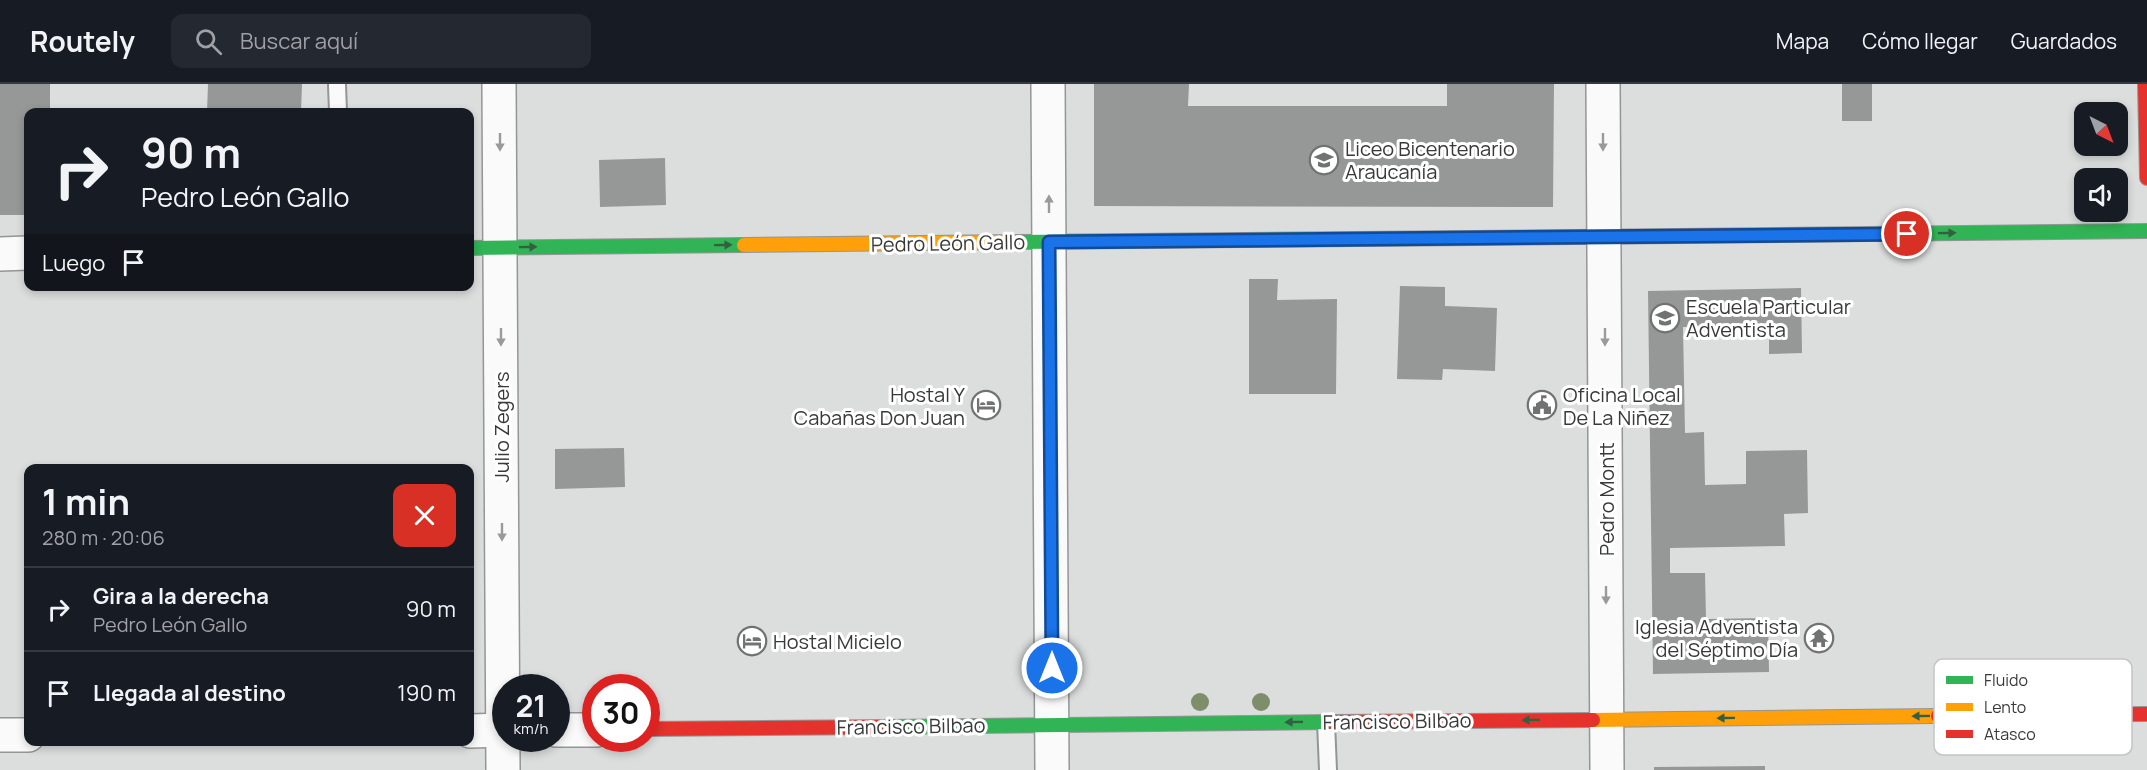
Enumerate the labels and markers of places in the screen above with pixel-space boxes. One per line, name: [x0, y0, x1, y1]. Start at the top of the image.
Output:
place label: Liceo Bicentenario Araucanía: [1345, 135, 1515, 185]
school or university icon: Liceo Bicentenario Araucanía: [1308, 144, 1340, 176]
pin: [1881, 208, 1932, 259]
place label: Escuela Particular Adventista: [1686, 293, 1851, 343]
school or university icon: Escuela Particular Adventista: [1649, 302, 1681, 334]
place label: Hostal Y Cabañas Don Juan: [794, 381, 966, 431]
place label: Oficina Local De La Niñez: [1563, 381, 1681, 431]
hotel icon: Hostal Y Cabañas Don Juan: [970, 389, 1002, 421]
public building icon: Oficina Local De La Niñez: [1526, 389, 1558, 421]
place label: Iglesia Adventista del Séptimo Día: [1635, 613, 1798, 663]
temple icon: Iglesia Adventista del Séptimo Día: [1803, 622, 1835, 654]
hotel icon: Hostal Micielo: [736, 625, 768, 657]
place label: Hostal Micielo: [773, 628, 902, 655]

